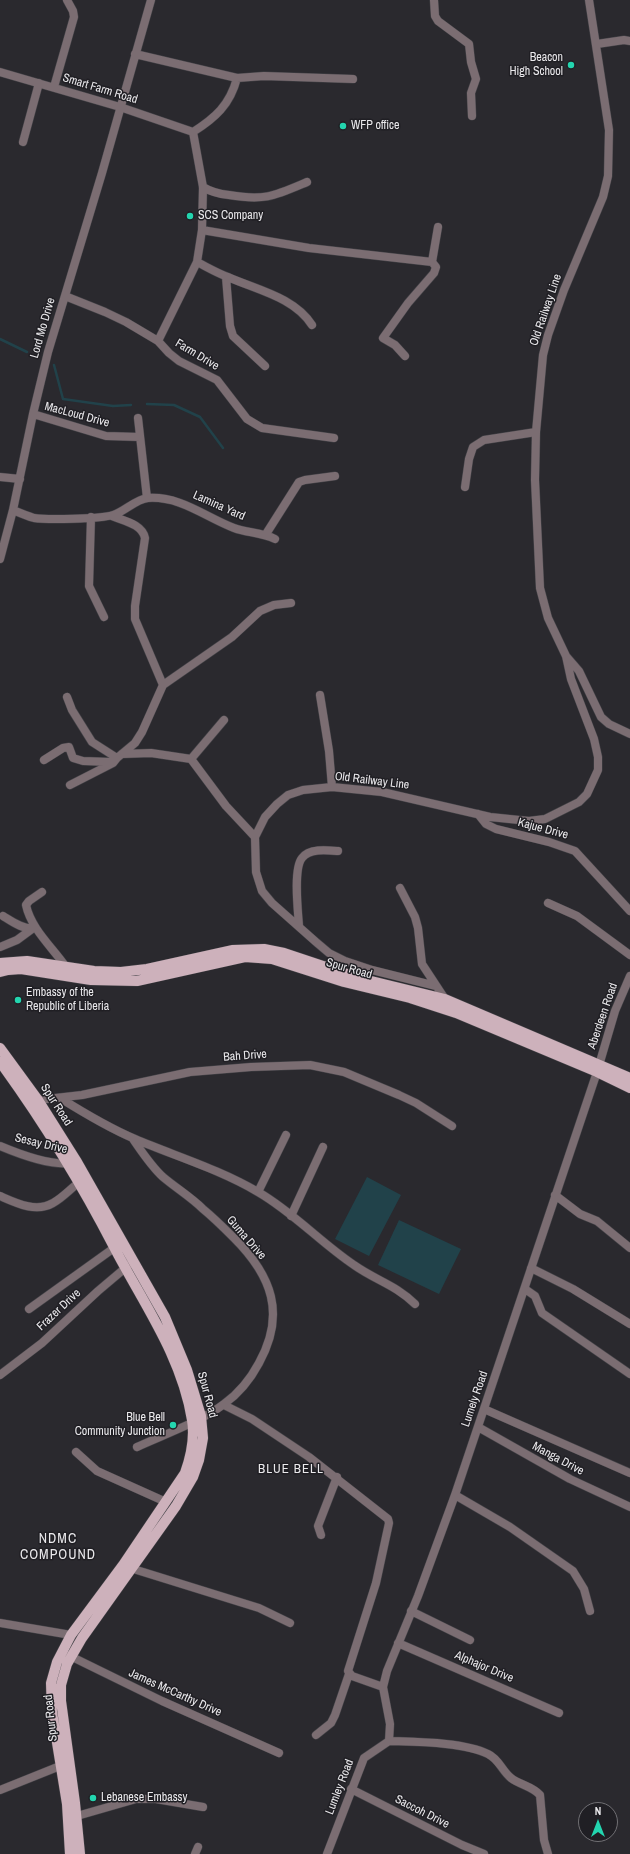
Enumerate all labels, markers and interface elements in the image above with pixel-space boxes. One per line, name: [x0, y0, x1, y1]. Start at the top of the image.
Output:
place label: Beacon High School: [509, 51, 563, 79]
marker: Beacon High School: [566, 60, 576, 70]
street label: Smart Farm Road: [61, 71, 139, 107]
place label: WFP office: [351, 119, 400, 133]
marker: WFP office: [338, 121, 348, 131]
place label: SCS Company: [198, 209, 263, 223]
marker: SCS Company: [185, 211, 195, 221]
street label: Old Railway Line: [527, 272, 565, 348]
street label: Lord Mo Drive: [27, 296, 59, 360]
street label: Farm Drive: [172, 336, 222, 374]
street label: MacLoud Drive: [43, 399, 111, 431]
street label: Lamina Yard: [191, 488, 247, 524]
street label: Old Railway Line: [334, 769, 410, 793]
street label: Kajue Drive: [516, 815, 570, 843]
street label: Spur Road: [324, 956, 374, 982]
street label: Aberdeen Road: [585, 981, 621, 1051]
place label: Embassy of the Republic of Liberia: [26, 986, 109, 1014]
marker: Embassy of the Republic of Liberia: [13, 995, 23, 1005]
street label: Bah Drive: [223, 1047, 267, 1065]
street label: Spur Road: [37, 1081, 75, 1129]
street label: Sesay Drive: [13, 1131, 69, 1157]
street label: Guma Drive: [223, 1213, 269, 1263]
street label: Frazer Drive: [34, 1286, 84, 1334]
street label: Lumely Road: [459, 1369, 491, 1429]
street label: Spur Road: [194, 1370, 220, 1420]
place label: Blue Bell Community Junction: [75, 1411, 165, 1439]
marker: Blue Bell Community Junction: [168, 1420, 178, 1430]
street label: Manga Drive: [530, 1439, 586, 1479]
district label: BLUE BELL: [258, 1462, 324, 1478]
district label: NDMC COMPOUND: [20, 1531, 96, 1564]
street label: Alphajor Drive: [452, 1648, 516, 1686]
street label: James McCarthy Drive: [126, 1666, 224, 1720]
street label: Spur Road: [41, 1694, 61, 1742]
street label: Lumley Road: [323, 1757, 357, 1817]
place label: Lebanese Embassy: [101, 1791, 187, 1805]
street label: Saccoh Drive: [392, 1792, 452, 1832]
marker: Lebanese Embassy: [88, 1793, 98, 1803]
north arrow: [578, 1802, 618, 1842]
text: N: [595, 1804, 601, 1818]

